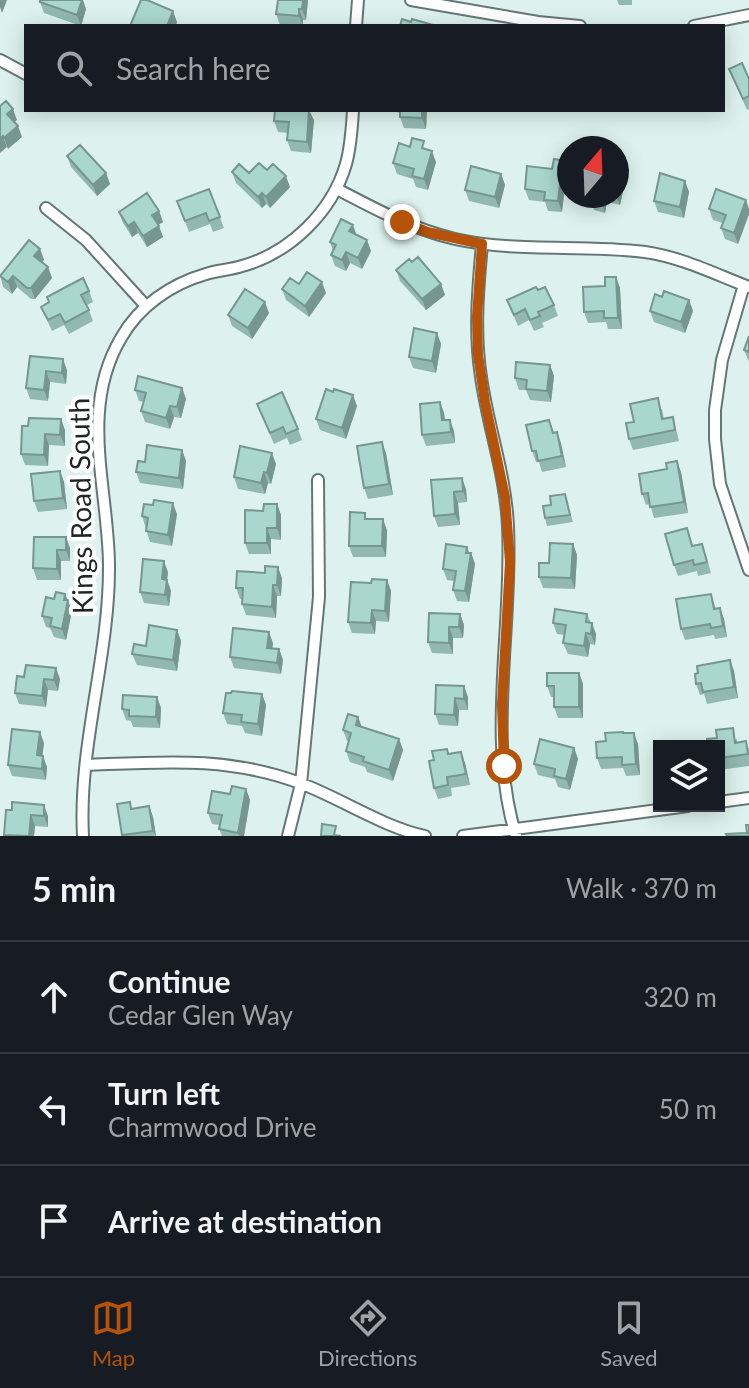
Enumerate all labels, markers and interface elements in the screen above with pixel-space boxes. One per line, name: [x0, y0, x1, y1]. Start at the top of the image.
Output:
search box: [24, 24, 725, 112]
icon: search: [52, 46, 96, 90]
text: Search here: [116, 50, 271, 86]
north arrow: [557, 136, 629, 208]
route end: [384, 204, 420, 240]
street label: Kings Road South: [61, 398, 99, 614]
map controls: [653, 740, 725, 812]
button: layers: [653, 740, 725, 812]
route start: [486, 748, 522, 784]
text: 5 min: [32, 868, 116, 909]
text: Walk · 370 m: [566, 872, 717, 904]
text: Continue: [108, 963, 231, 999]
icon: ahead: [32, 975, 76, 1019]
text: 320 m: [644, 981, 717, 1013]
text: Cedar Glen Way: [108, 999, 293, 1031]
text: Turn left: [108, 1075, 220, 1111]
icon: left: [32, 1087, 76, 1131]
text: 50 m: [659, 1093, 717, 1125]
text: Charmwood Drive: [108, 1111, 317, 1143]
icon: arrive: [32, 1199, 76, 1243]
text: Arrive at destination: [108, 1203, 382, 1239]
tab: Map: [91, 1296, 135, 1371]
tab: Directions: [318, 1296, 417, 1371]
tab: Saved: [600, 1296, 658, 1371]

